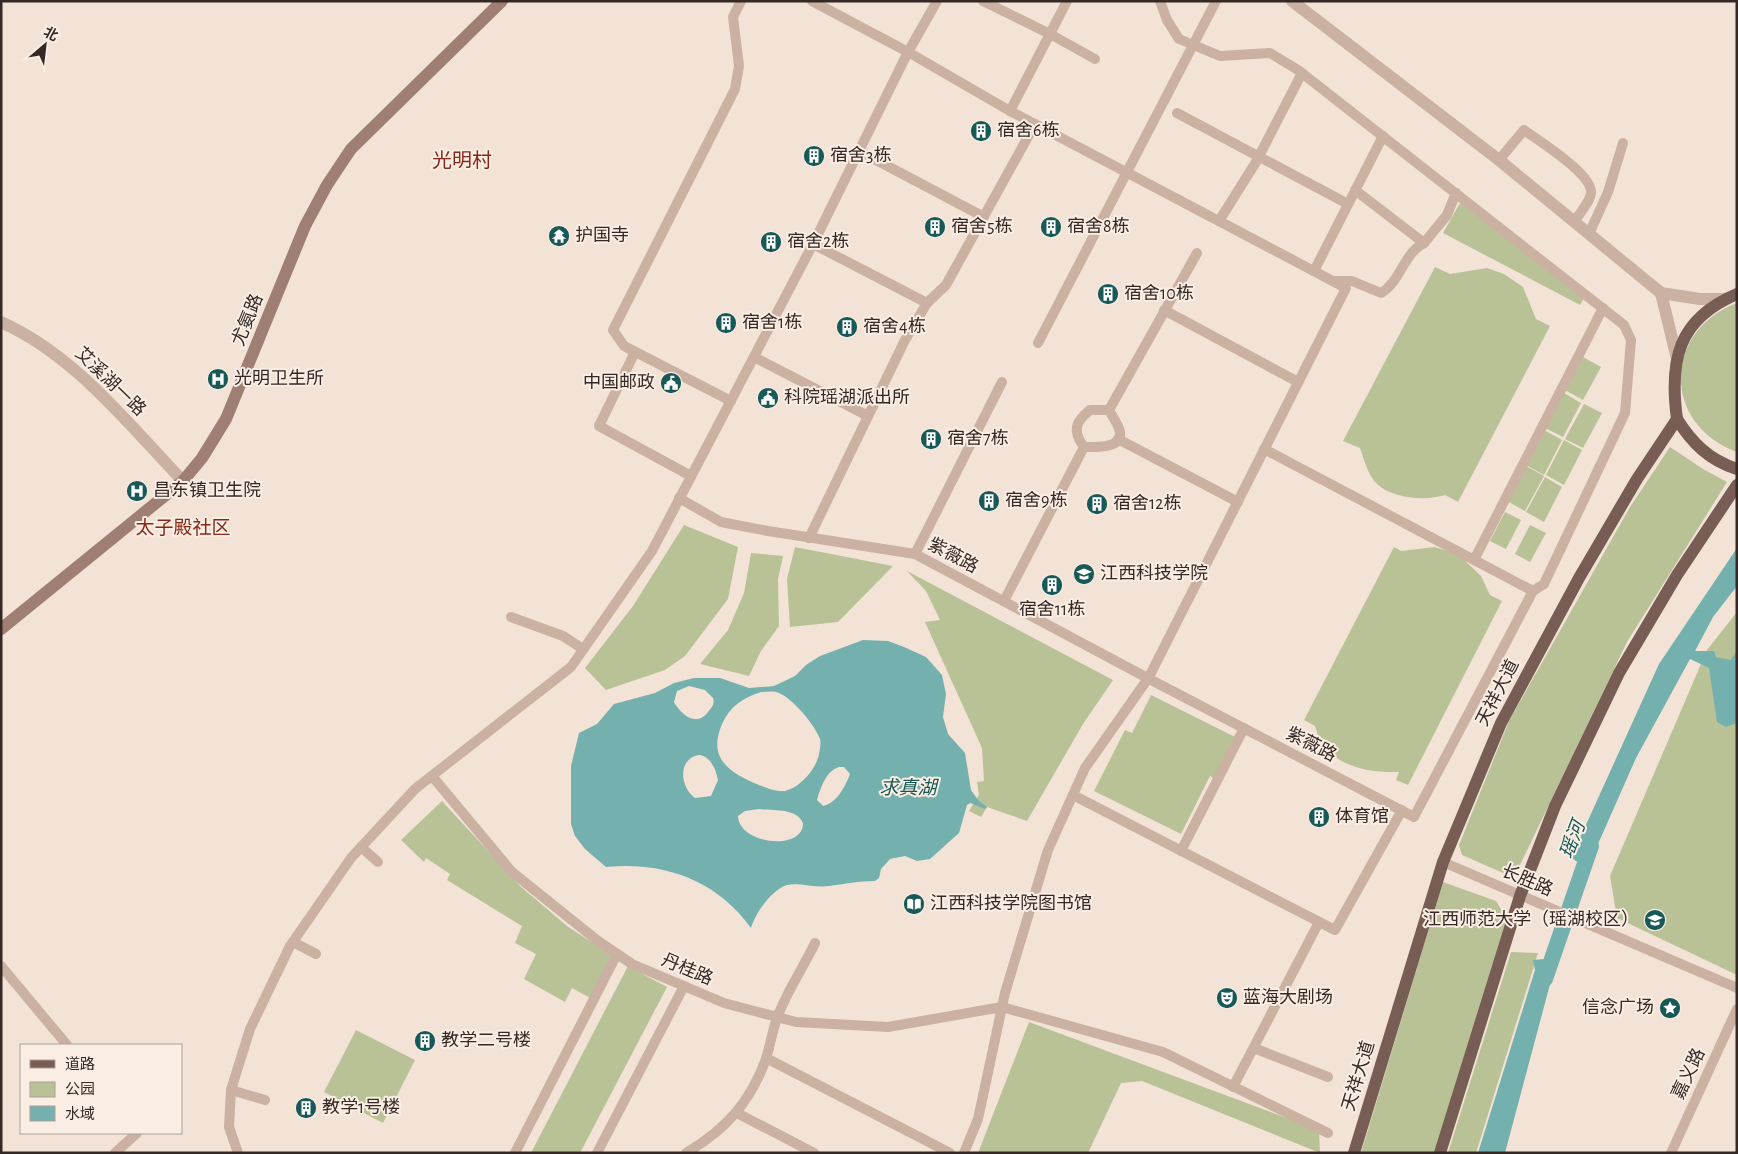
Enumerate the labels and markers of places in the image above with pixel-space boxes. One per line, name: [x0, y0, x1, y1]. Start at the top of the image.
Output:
building icon: 宿舍6栋: [969, 119, 993, 143]
place label: 宿舍6栋: [997, 120, 1059, 140]
building icon: 宿舍3栋: [802, 144, 826, 168]
place label: 宿舍3栋: [830, 145, 891, 165]
building icon: 宿舍5栋: [923, 215, 947, 239]
building icon: 宿舍8栋: [1039, 215, 1063, 239]
place label: 宿舍5栋: [951, 216, 1013, 236]
place label: 宿舍8栋: [1067, 216, 1130, 236]
temple icon: 护国寺: [547, 224, 571, 248]
place label: 护国寺: [575, 225, 629, 245]
building icon: 宿舍2栋: [759, 230, 783, 254]
place label: 宿舍2栋: [787, 231, 849, 251]
building icon: 宿舍10栋: [1096, 282, 1120, 306]
place label: 宿舍10栋: [1124, 283, 1194, 303]
building icon: 宿舍1栋: [714, 311, 738, 335]
place label: 宿舍1栋: [742, 312, 802, 332]
building icon: 宿舍4栋: [835, 315, 859, 339]
place label: 宿舍4栋: [863, 316, 926, 336]
hospital icon: 光明卫生所: [206, 367, 230, 391]
place label: 光明卫生所: [234, 368, 324, 388]
public building icon: 中国邮政: [659, 371, 683, 395]
place label: 中国邮政: [583, 372, 655, 392]
public building icon: 科院瑶湖派出所: [756, 386, 780, 410]
place label: 科院瑶湖派出所: [784, 387, 910, 407]
building icon: 宿舍7栋: [919, 427, 943, 451]
place label: 宿舍7栋: [947, 428, 1009, 448]
hospital icon: 昌东镇卫生院: [125, 479, 149, 503]
place label: 昌东镇卫生院: [153, 480, 261, 500]
building icon: 宿舍9栋: [977, 489, 1001, 513]
place label: 宿舍9栋: [1005, 490, 1067, 510]
building icon: 宿舍12栋: [1085, 492, 1109, 516]
place label: 宿舍12栋: [1113, 493, 1181, 513]
school or university icon: 江西科技学院: [1072, 562, 1096, 586]
place label: 江西科技学院: [1100, 563, 1208, 583]
building icon: 宿舍11栋: [1040, 573, 1064, 597]
place label: 宿舍11栋: [1019, 599, 1085, 619]
building icon: 体育馆: [1307, 805, 1331, 829]
place label: 体育馆: [1335, 806, 1389, 826]
library icon: 江西科技学院图书馆: [902, 892, 926, 916]
place label: 江西科技学院图书馆: [930, 893, 1092, 913]
school or university icon: 江西师范大学（瑶湖校区）: [1643, 908, 1667, 932]
place label: 江西师范大学（瑶湖校区）: [1423, 909, 1639, 929]
theatre icon: 蓝海大剧场: [1215, 986, 1239, 1010]
place label: 蓝海大剧场: [1243, 987, 1333, 1007]
place icon: 信念广场: [1658, 996, 1682, 1020]
place label: 信念广场: [1582, 997, 1654, 1017]
building icon: 教学二号楼: [413, 1029, 437, 1053]
place label: 教学二号楼: [441, 1030, 531, 1050]
building icon: 教学1号楼: [294, 1096, 318, 1120]
place label: 教学1号楼: [322, 1097, 400, 1117]

